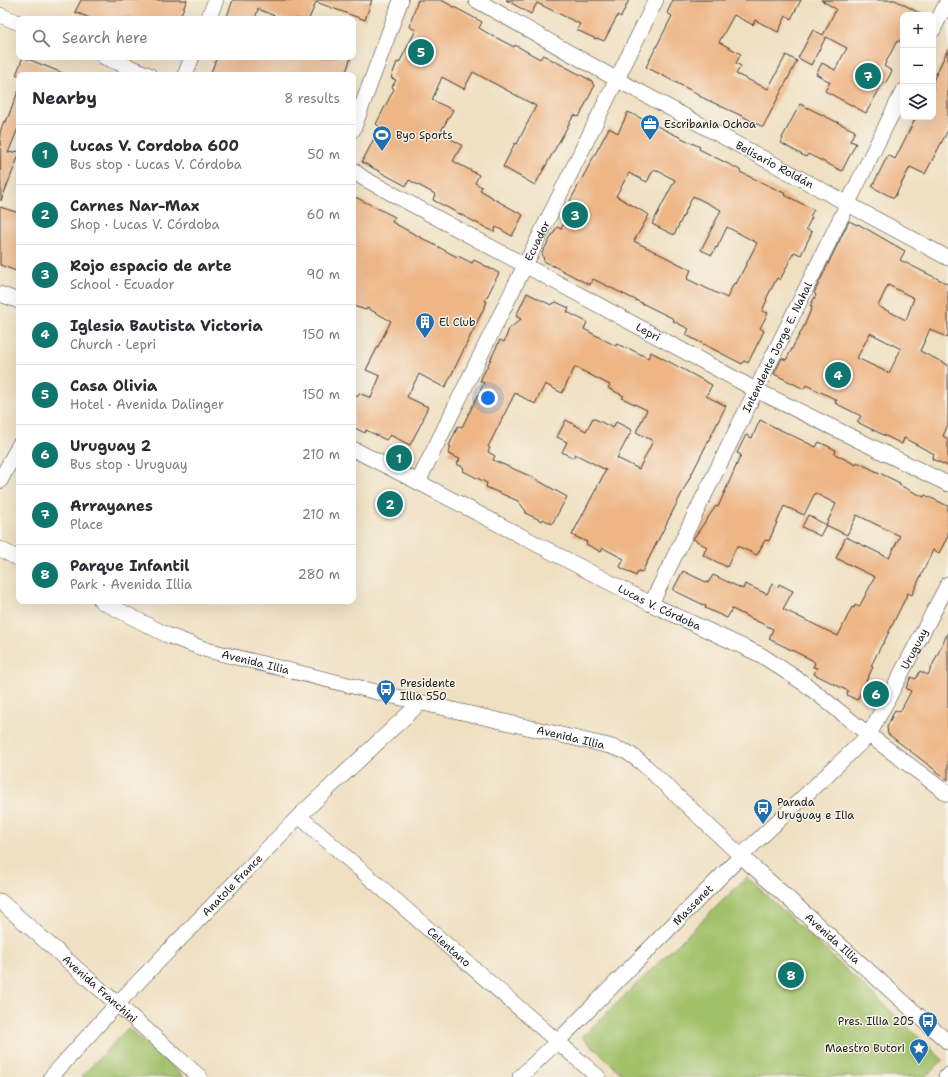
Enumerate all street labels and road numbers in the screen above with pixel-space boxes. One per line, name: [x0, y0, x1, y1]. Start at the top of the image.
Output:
street label: Belisario Roldán: [733, 137, 817, 192]
street label: Ecuador: [521, 218, 553, 264]
street label: Intendente Jorge E. Nahal: [739, 279, 816, 415]
street label: Lepri: [633, 319, 663, 345]
street label: Lucas V. Córdoba: [615, 581, 704, 634]
street label: Uruguay: [897, 626, 931, 672]
street label: Avenida Illia: [220, 646, 291, 678]
street label: Avenida Illia: [535, 722, 606, 752]
street label: Anatole France: [199, 851, 266, 919]
street label: Massenet: [669, 881, 716, 928]
street label: Avenida Illia: [802, 910, 864, 967]
street label: Celentano: [424, 924, 474, 970]
street label: Avenida Franchini: [59, 952, 141, 1026]

